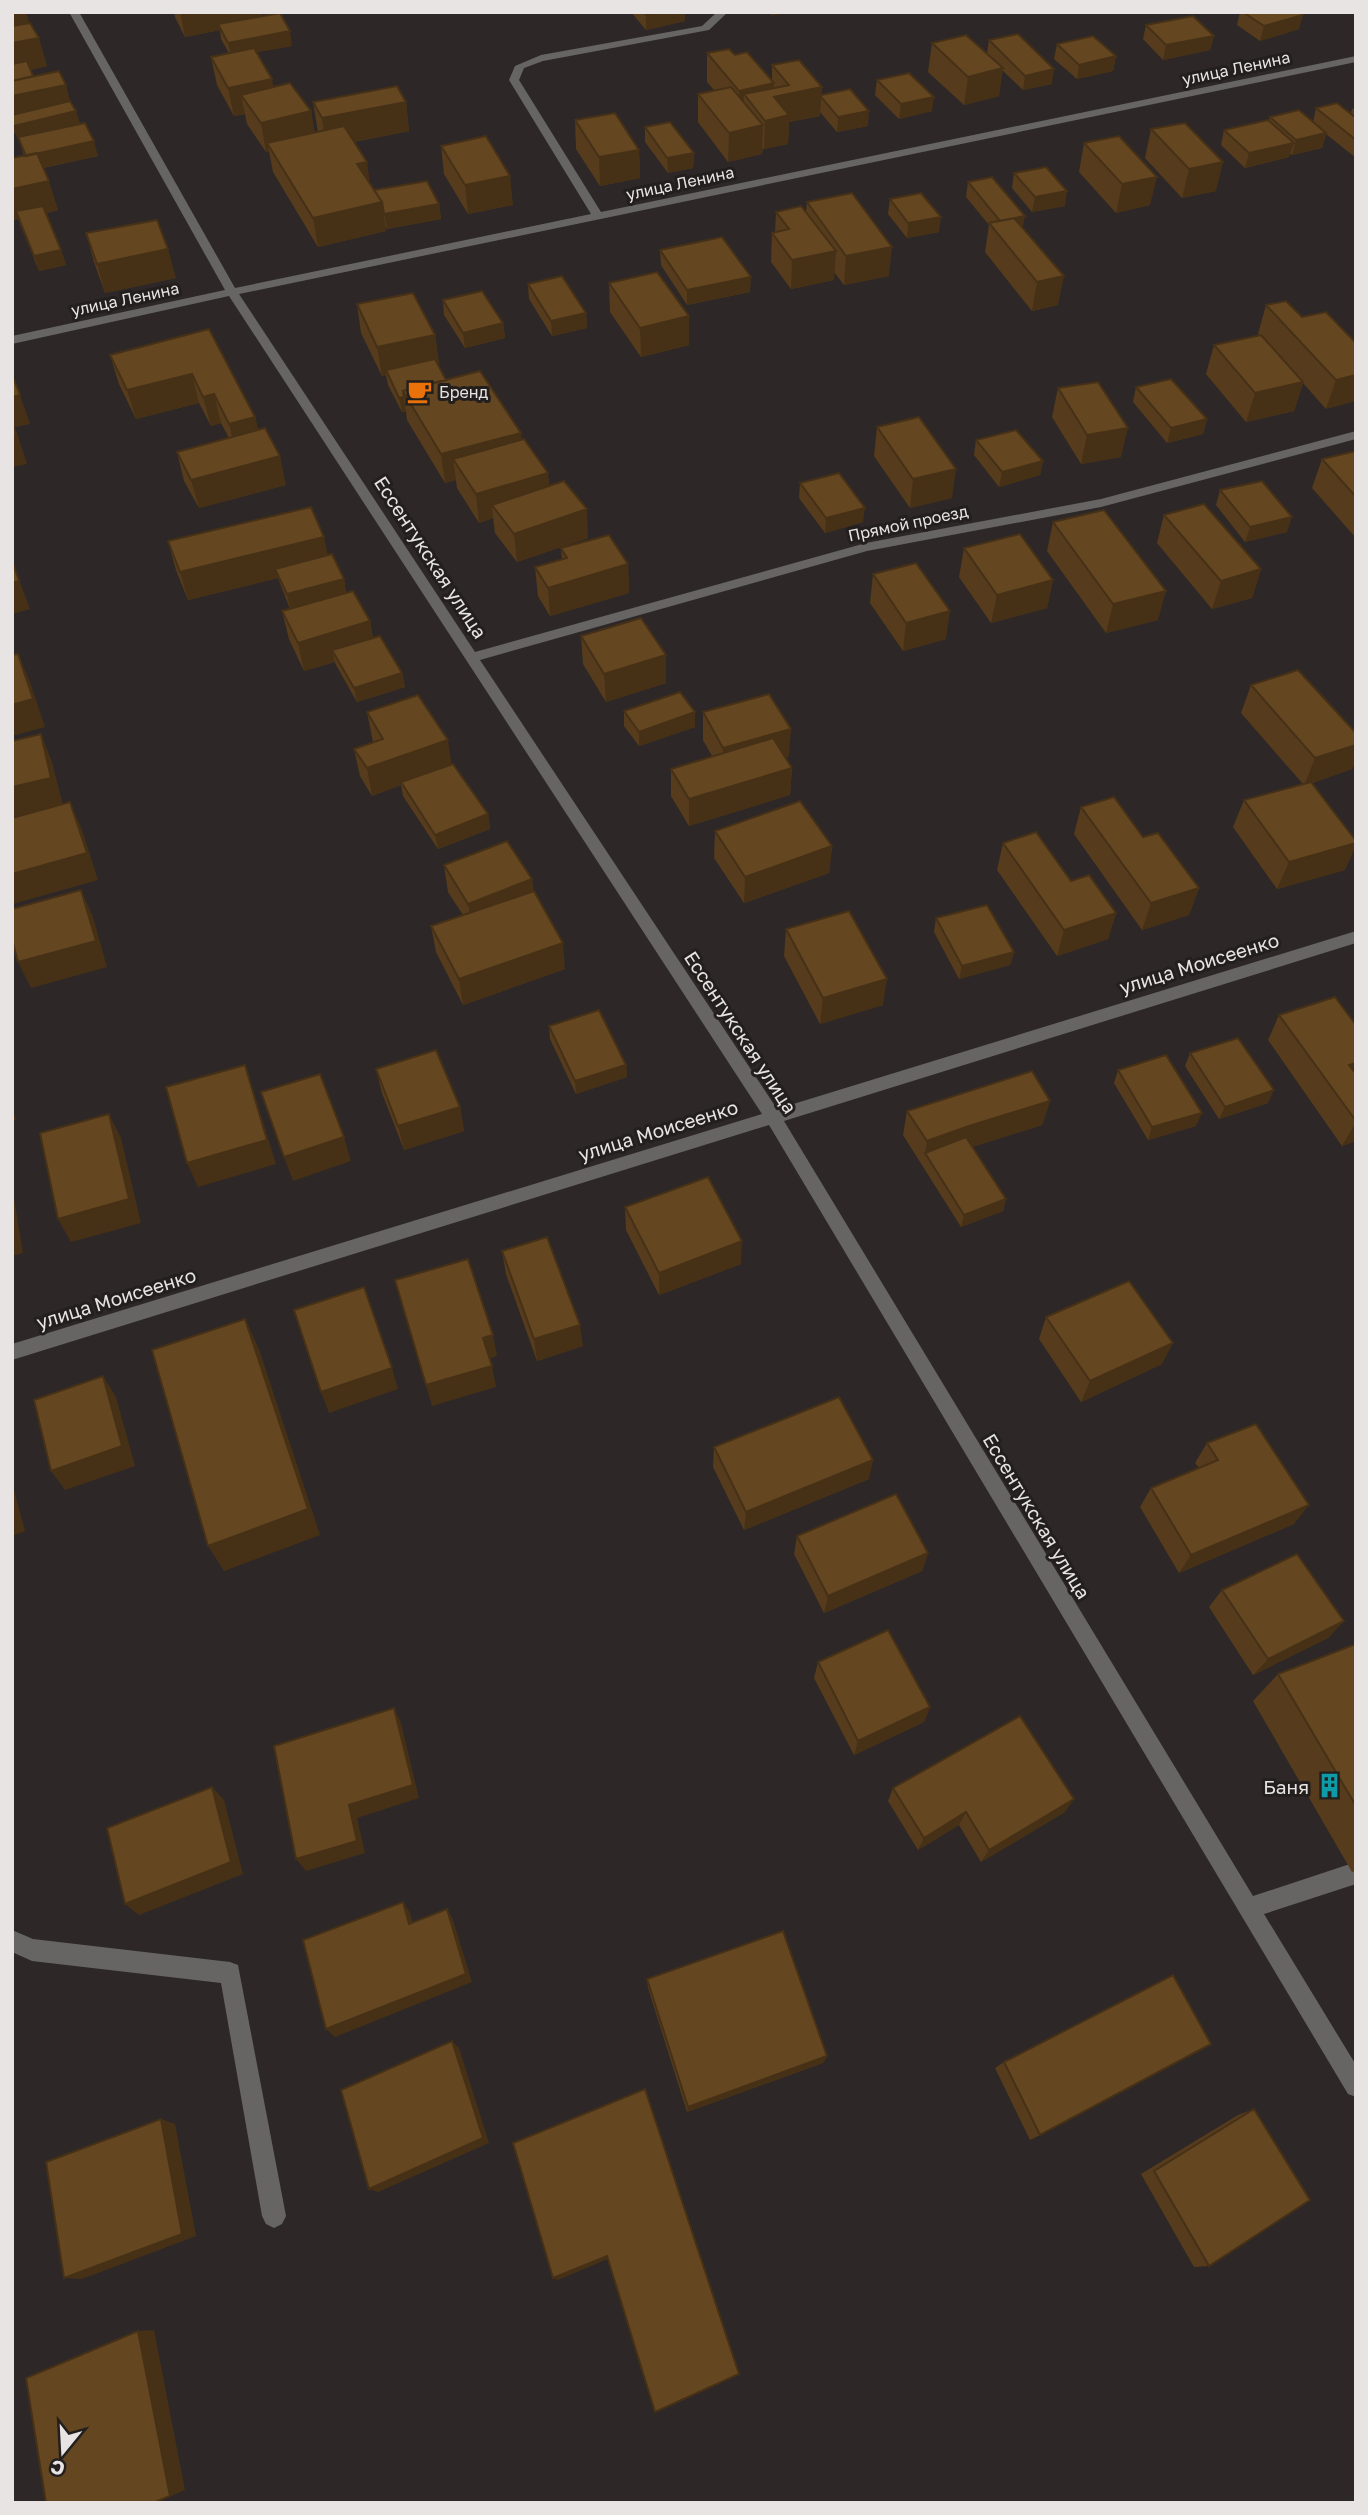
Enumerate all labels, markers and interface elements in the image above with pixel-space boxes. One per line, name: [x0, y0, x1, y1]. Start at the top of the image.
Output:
street label: улица Ленина: [1180, 47, 1292, 89]
street label: улица Ленина: [624, 162, 736, 204]
street label: улица Ленина: [69, 278, 181, 320]
cafe icon: Бренд: [405, 378, 433, 406]
place label: Бренд: [439, 382, 489, 402]
street label: Ессентукская улица: [370, 472, 492, 642]
street label: Прямой проезд: [846, 500, 970, 545]
street label: улица Моисеенко: [1116, 928, 1282, 998]
street label: Ессентукская улица: [680, 947, 802, 1117]
street label: улица Моисеенко: [575, 1095, 741, 1165]
street label: улица Моисеенко: [33, 1263, 199, 1333]
street label: Ессентукская улица: [979, 1429, 1095, 1603]
building icon: Баня: [1315, 1772, 1343, 1800]
place label: Баня: [1263, 1775, 1309, 1798]
north arrow: [28, 2417, 98, 2487]
text: С: [48, 2456, 68, 2482]

